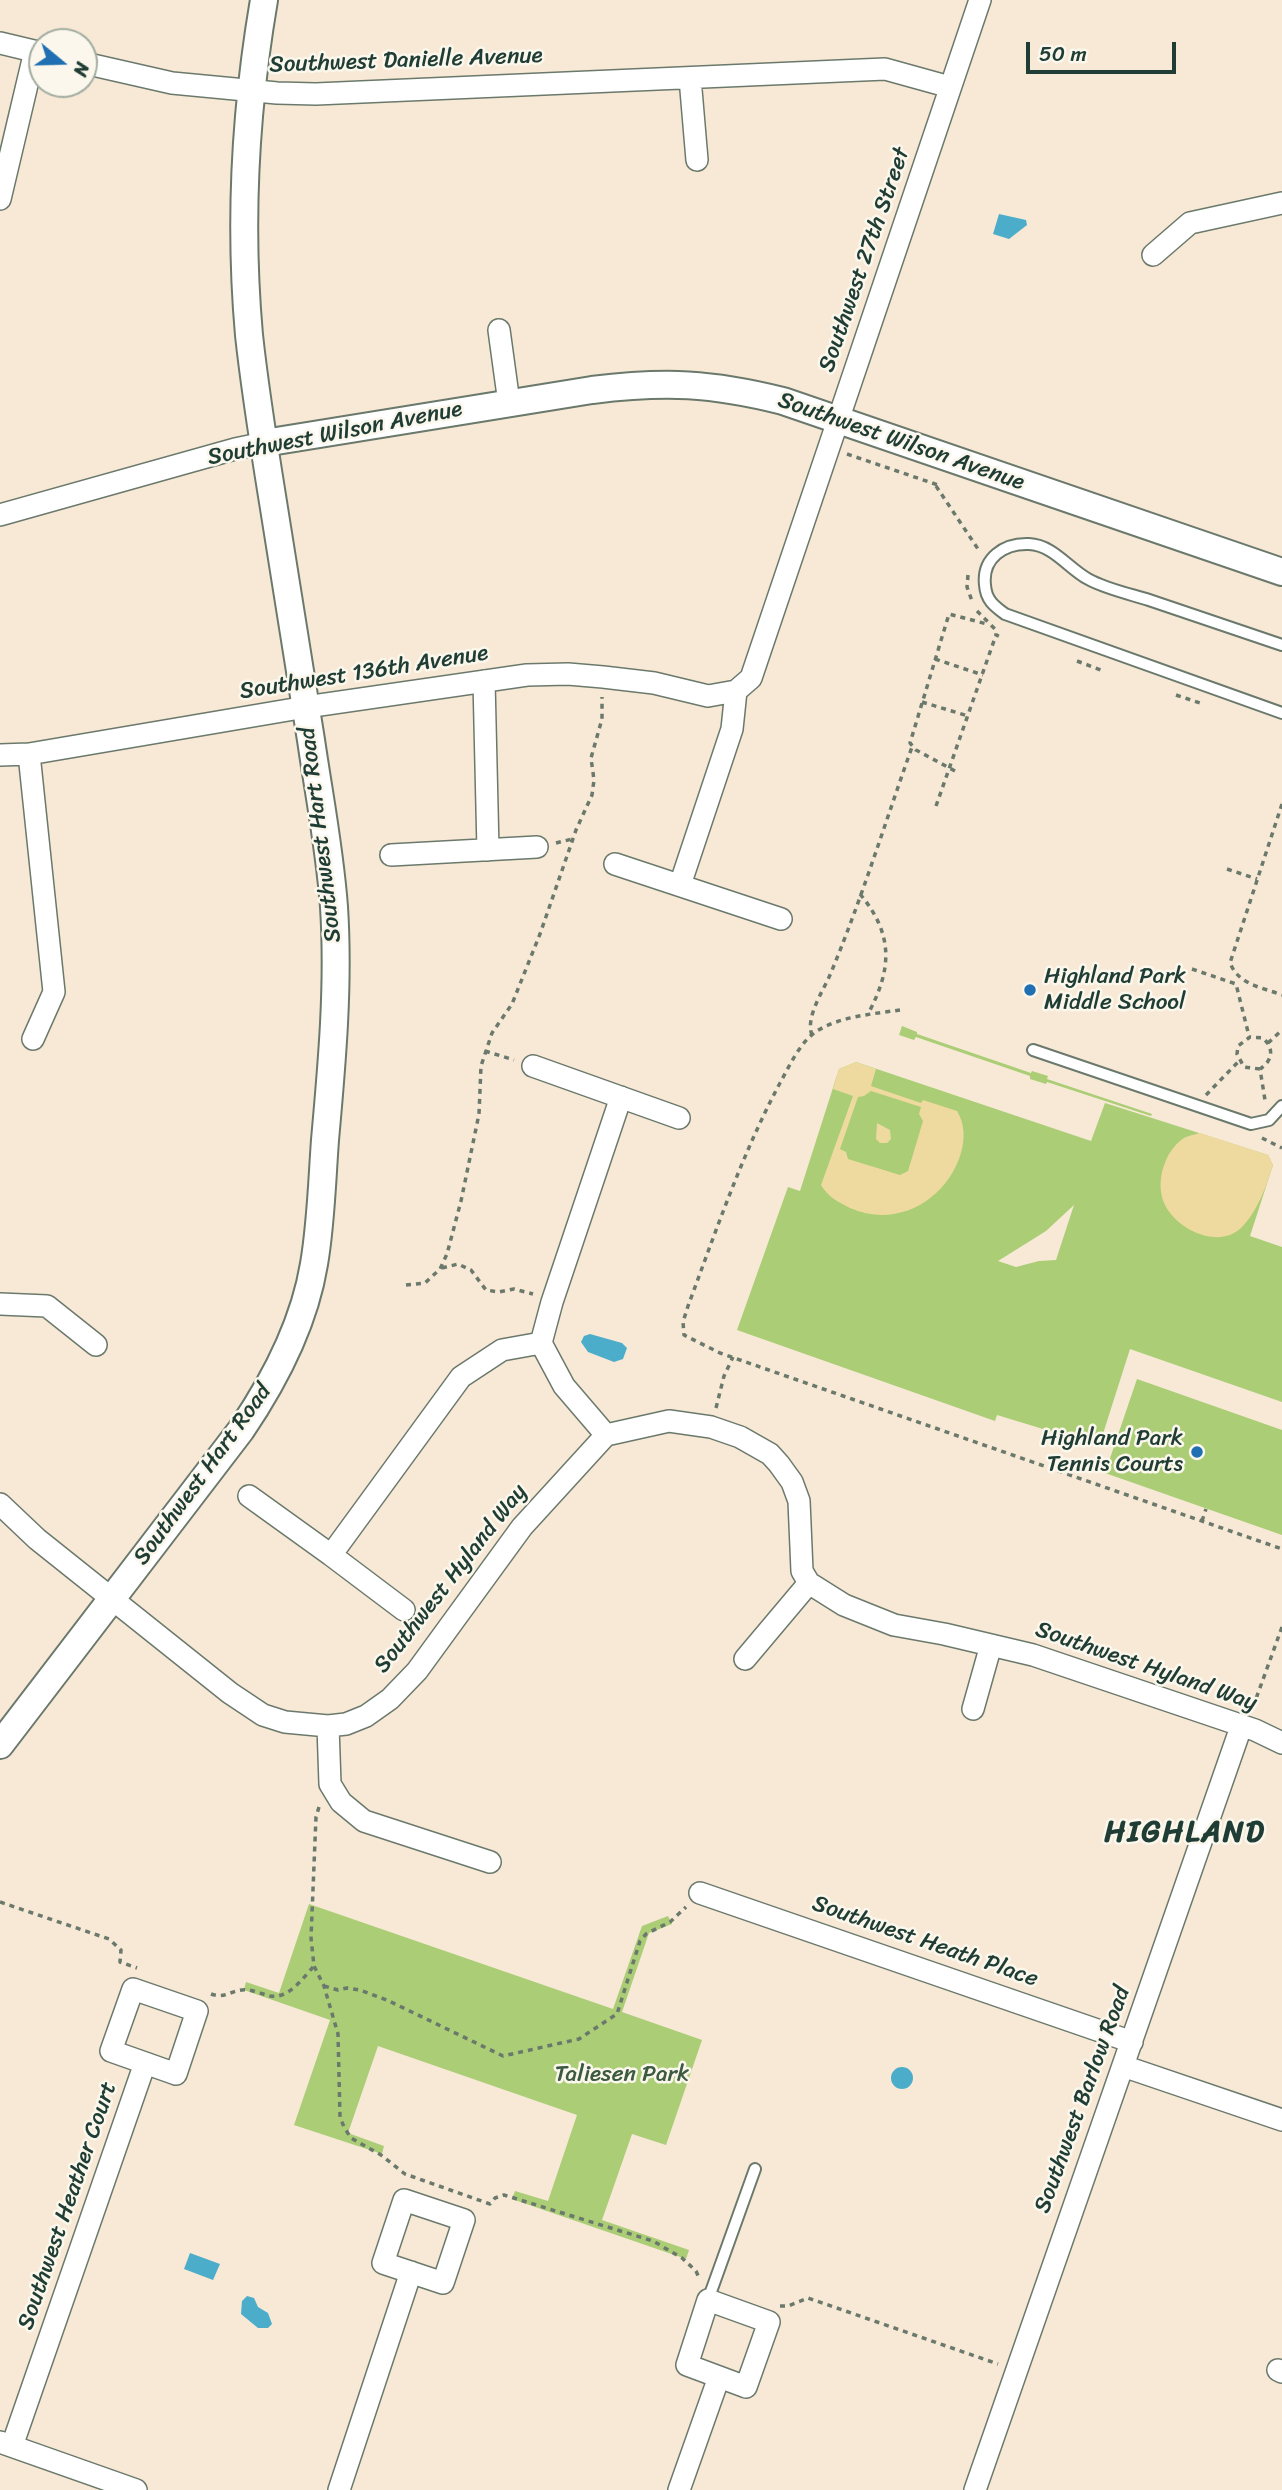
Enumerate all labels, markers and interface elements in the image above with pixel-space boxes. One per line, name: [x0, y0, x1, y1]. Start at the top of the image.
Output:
north arrow: [28, 28, 98, 98]
scale bar: [1030, 28, 1180, 72]
text: 50 m: [1039, 35, 1087, 73]
street label: Southwest Danielle Avenue: [269, 42, 543, 80]
text: N: [64, 58, 99, 81]
street label: Southwest 27th Street: [814, 144, 916, 376]
street label: Southwest Wilson Avenue: [774, 387, 1028, 497]
street label: Southwest Wilson Avenue: [205, 396, 465, 472]
street label: Southwest 136th Avenue: [238, 640, 490, 706]
street label: Southwest Hart Road: [294, 726, 348, 944]
place label: Highland Park Middle School: [1044, 963, 1186, 1017]
marker: Highland Park Middle School: [1022, 982, 1038, 998]
street label: Southwest Hart Road: [128, 1379, 278, 1571]
place label: Highland Park Tennis Courts: [1041, 1425, 1183, 1479]
marker: Highland Park Tennis Courts: [1189, 1444, 1205, 1460]
street label: Southwest Hyland Way: [369, 1479, 533, 1679]
street label: Southwest Hyland Way: [1032, 1616, 1260, 1718]
district label: HIGHLAND: [1105, 1815, 1265, 1851]
street label: Southwest Heath Place: [808, 1890, 1042, 1994]
street label: Southwest Barlow Road: [1029, 1983, 1137, 2217]
park label: Taliesen Park: [555, 2061, 689, 2089]
street label: Southwest Heather Court: [13, 2078, 123, 2334]

